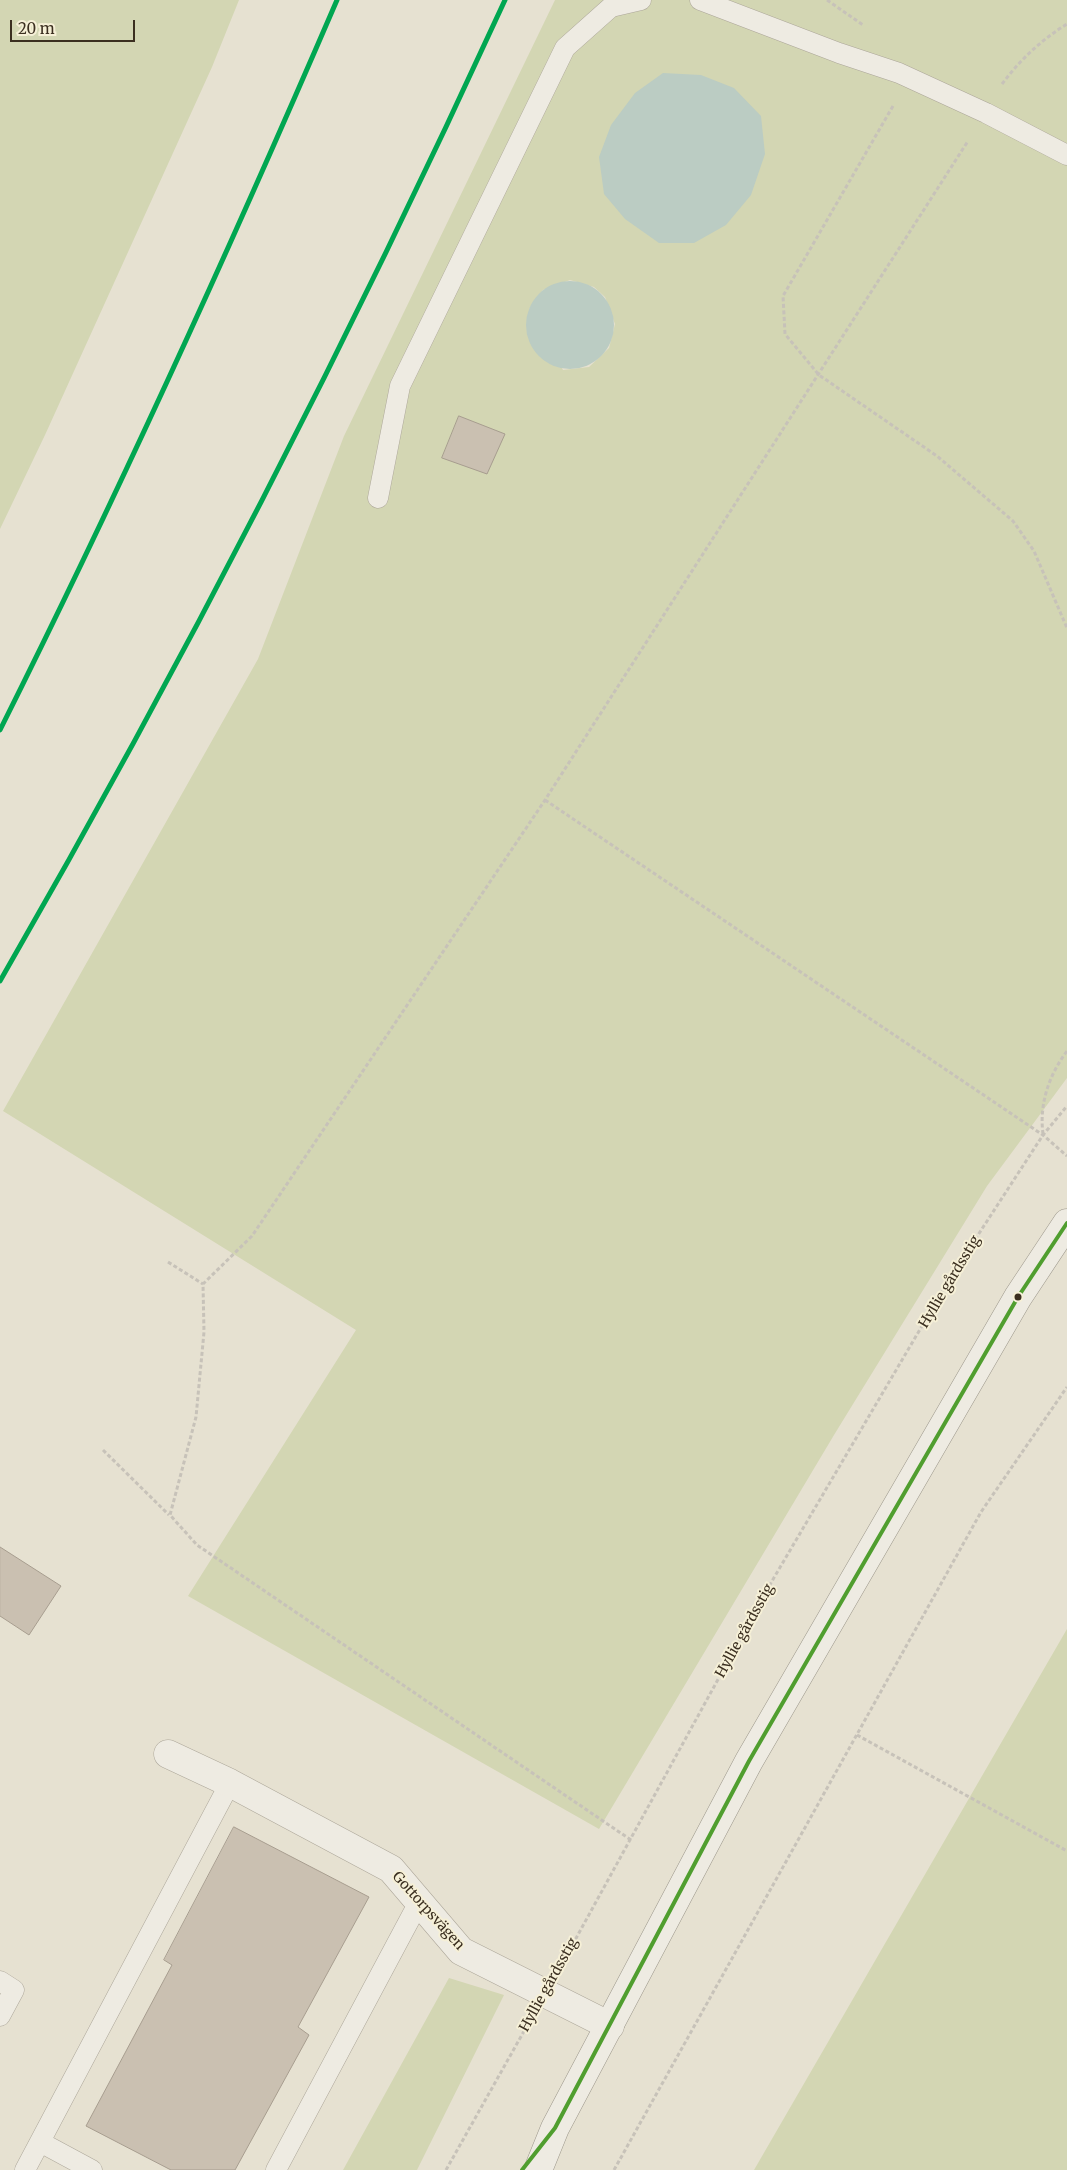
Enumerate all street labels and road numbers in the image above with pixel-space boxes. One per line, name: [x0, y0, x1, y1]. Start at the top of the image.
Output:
street label: Hyllie gårdsstig: [916, 1233, 984, 1331]
street label: Hyllie gårdsstig: [712, 1581, 778, 1681]
street label: Gottorpsvägen: [388, 1868, 468, 1954]
street label: Hyllie gårdsstig: [516, 1935, 582, 2035]

